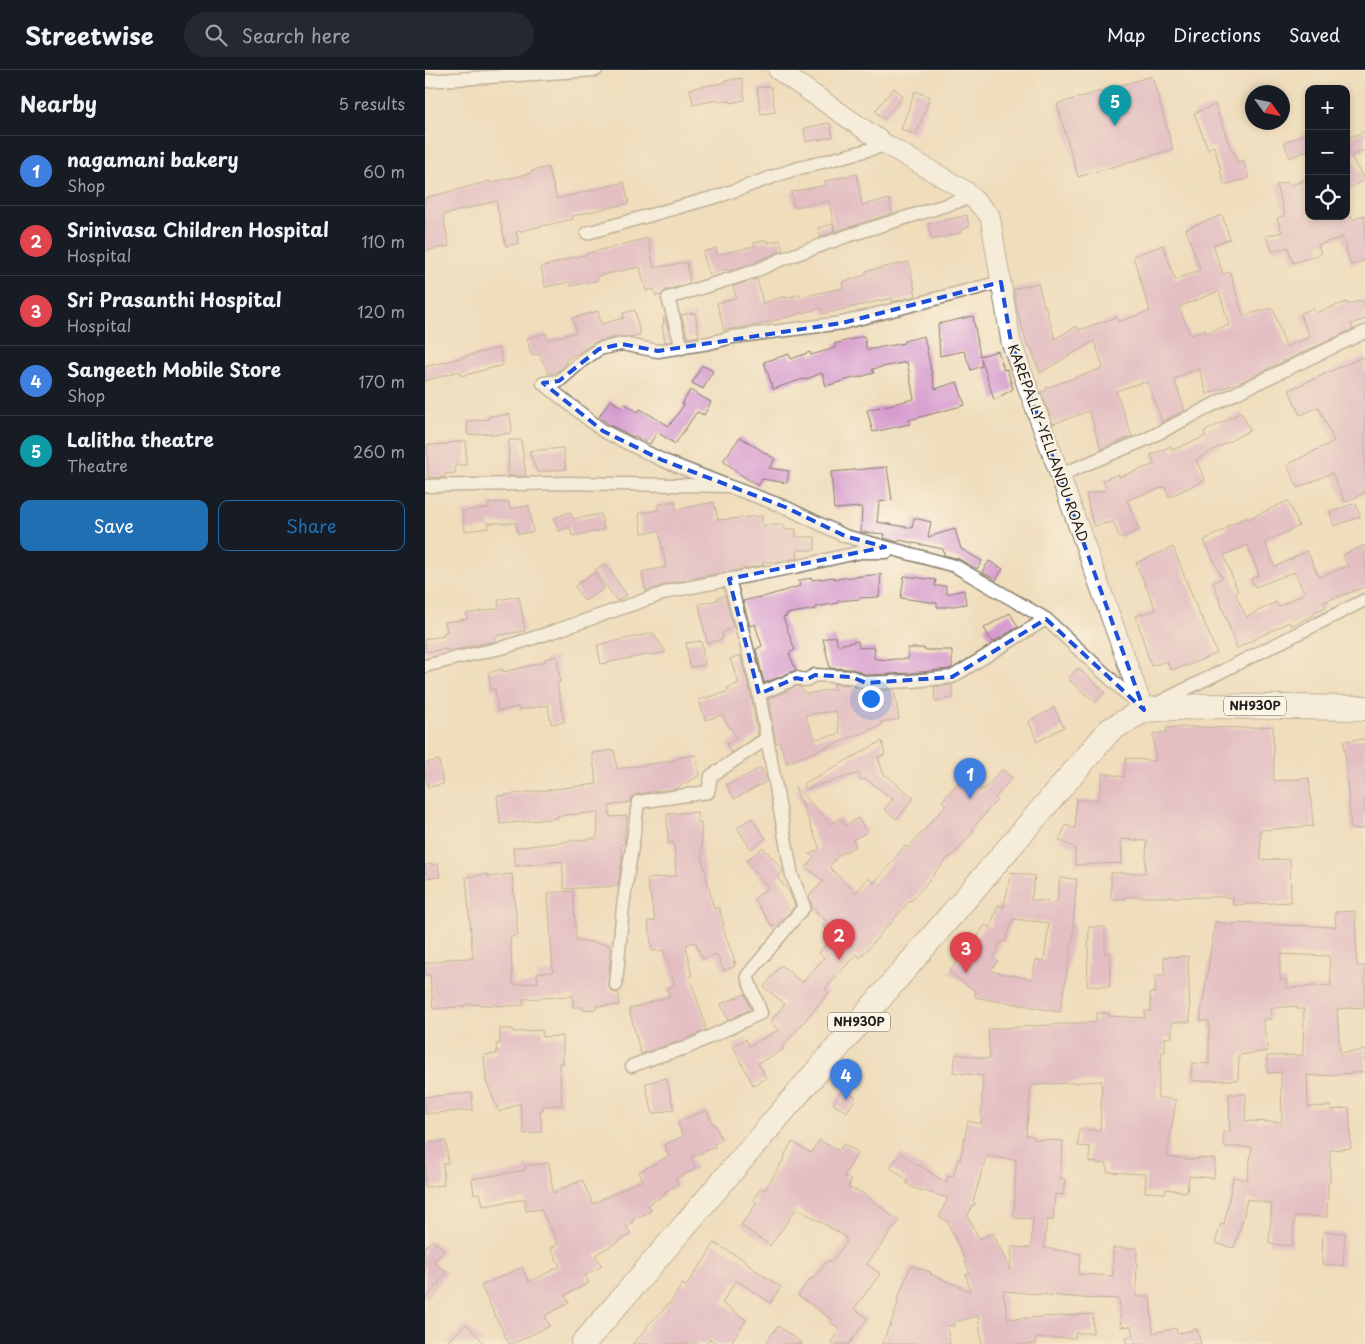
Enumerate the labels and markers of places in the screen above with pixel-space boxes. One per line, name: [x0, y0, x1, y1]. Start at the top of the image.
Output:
pin: 5: [1099, 85, 1131, 126]
pin: 1: [954, 758, 986, 799]
pin: 2: [823, 919, 855, 960]
pin: 3: [950, 932, 982, 973]
pin: 4: [830, 1059, 862, 1100]

